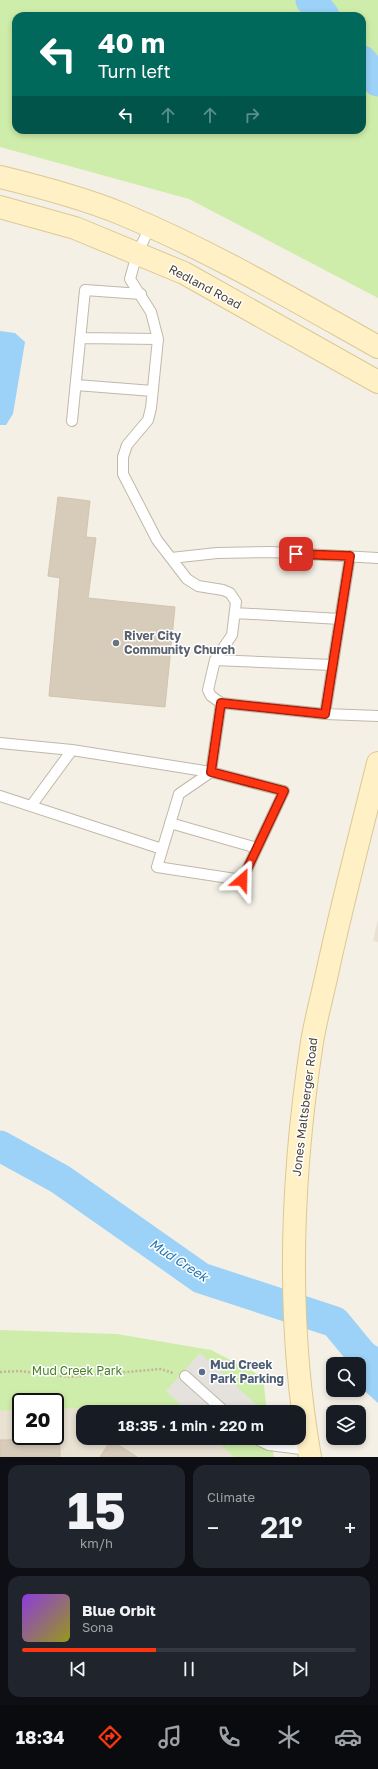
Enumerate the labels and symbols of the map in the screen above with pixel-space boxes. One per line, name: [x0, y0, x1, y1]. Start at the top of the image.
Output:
street label: Redland Road: [166, 261, 244, 312]
pin: [279, 537, 313, 571]
place label: River City Community Church: [124, 628, 235, 657]
marker: River City Community Church: [111, 638, 121, 648]
position arrow: [221, 859, 263, 901]
street label: Jones Maltsberger Road: [289, 1037, 320, 1177]
water label: Mud Creek: [147, 1235, 213, 1286]
place label: Mud Creek Park Parking: [210, 1357, 284, 1386]
park label: Mud Creek Park: [32, 1363, 122, 1378]
marker: Mud Creek Park Parking: [197, 1367, 207, 1377]
speed limit sign: 20: [12, 1393, 64, 1445]

